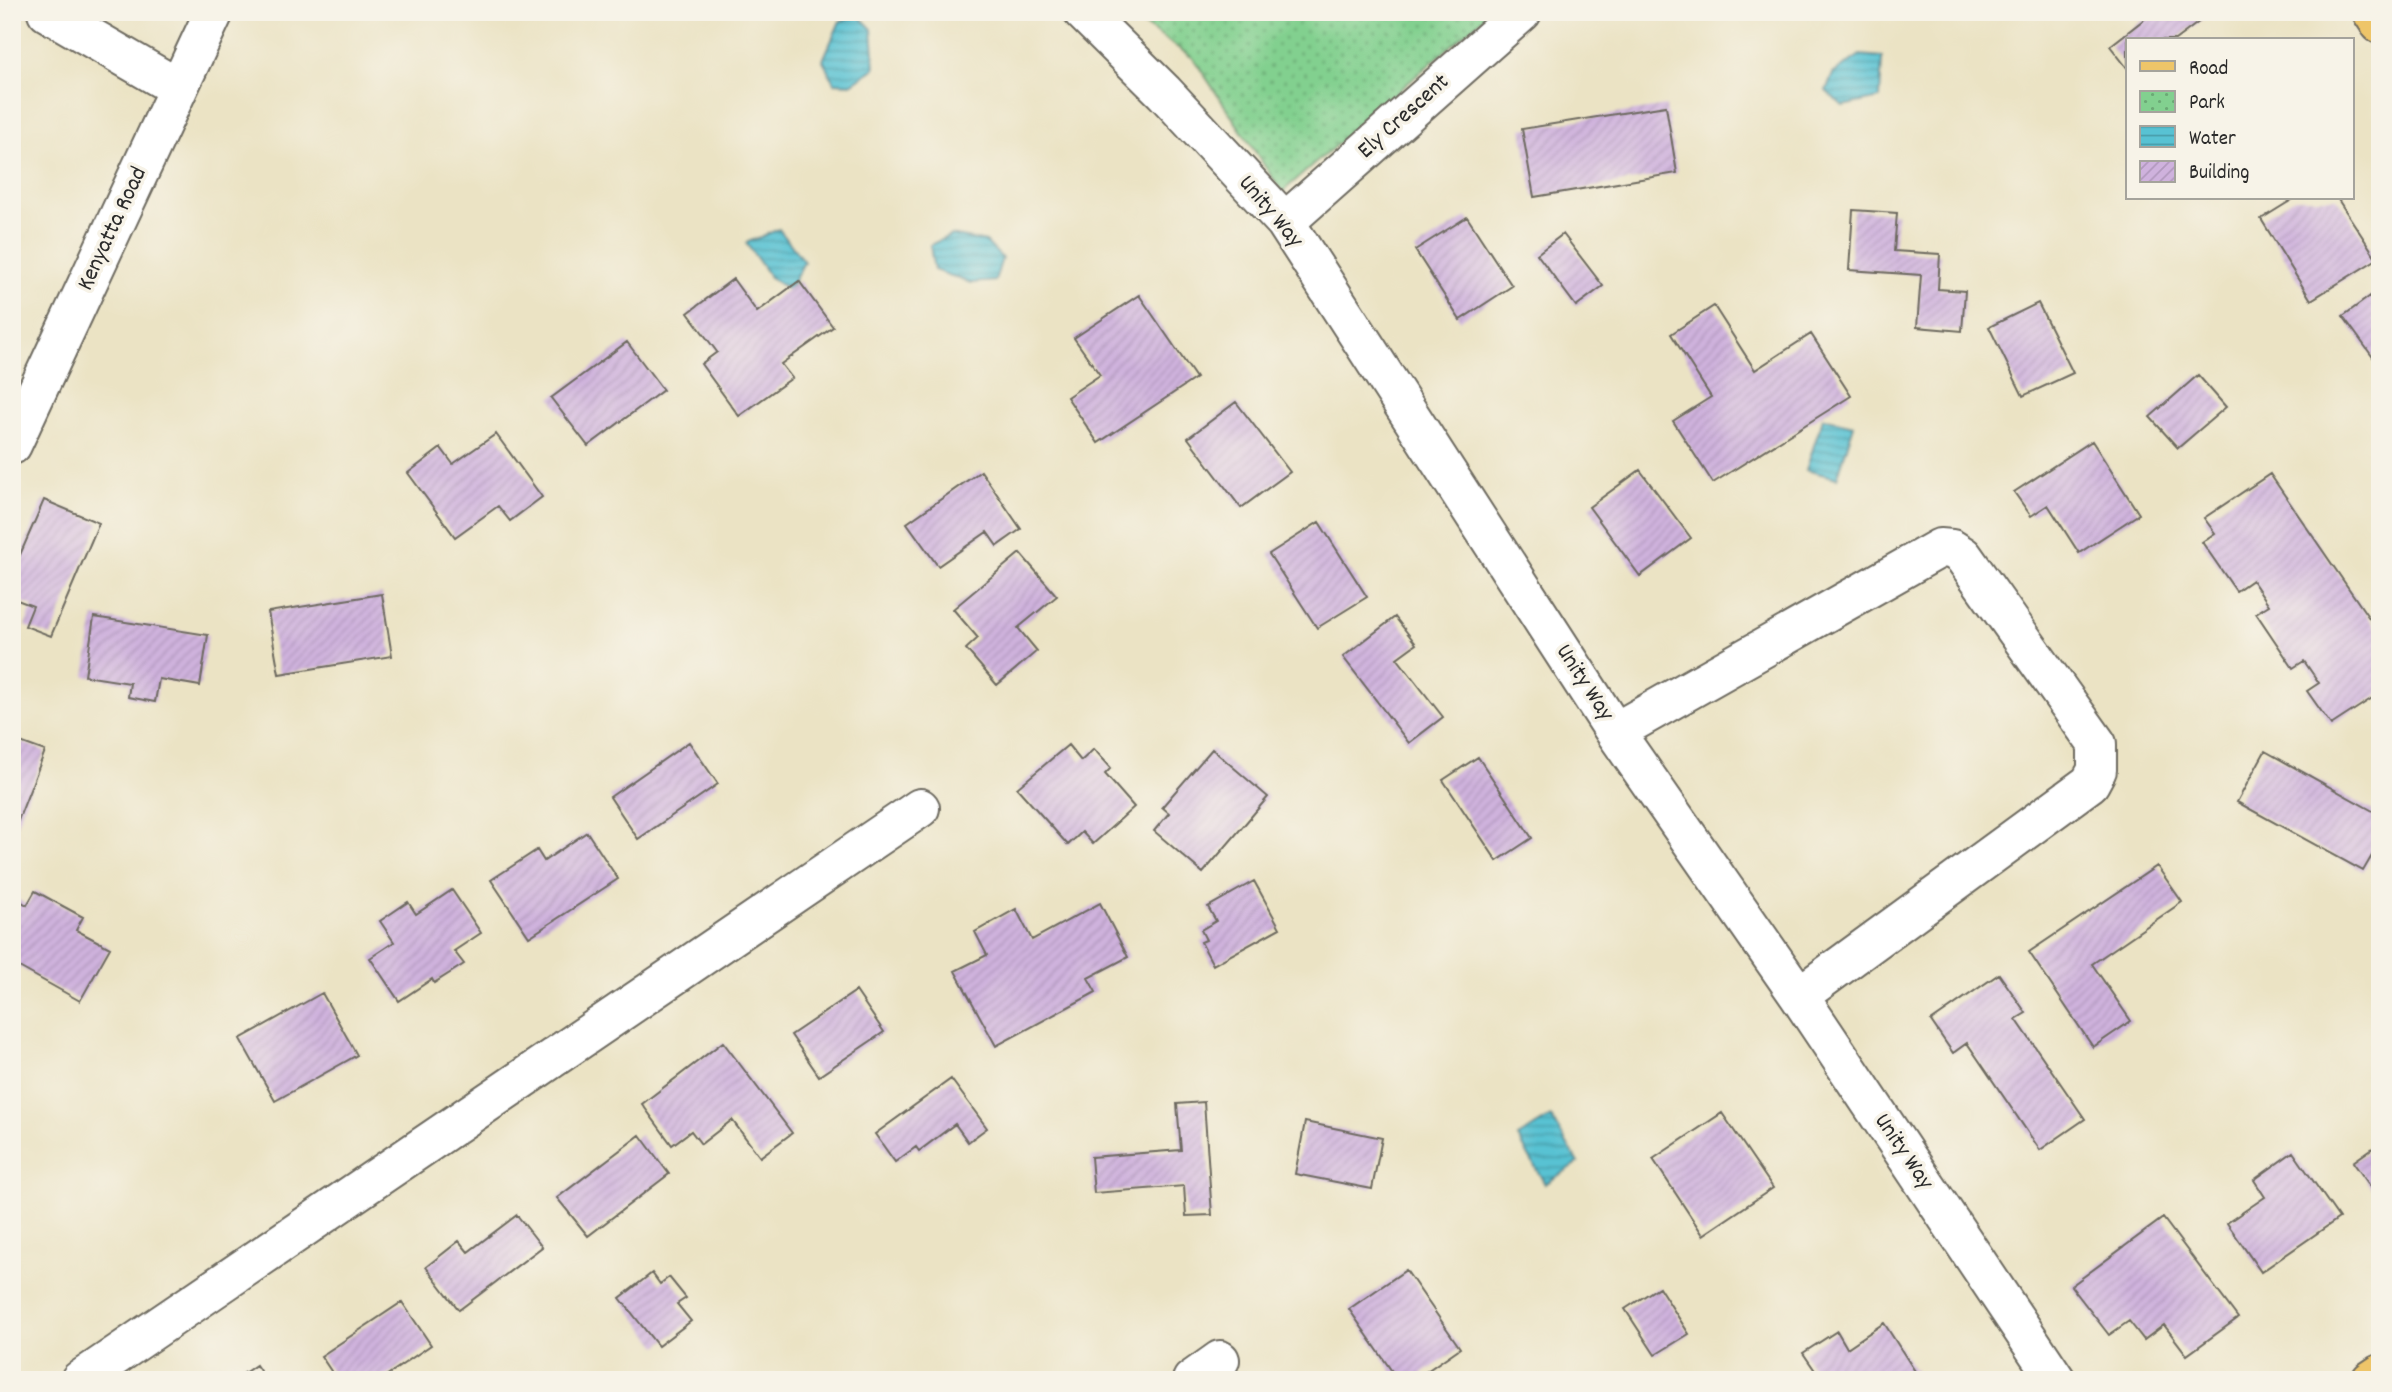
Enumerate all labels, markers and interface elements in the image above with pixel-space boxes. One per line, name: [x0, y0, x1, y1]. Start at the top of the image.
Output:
legend: [2126, 38, 2354, 200]
text: Road: [2189, 55, 2228, 85]
street label: Ely Crescent: [1350, 66, 1458, 168]
text: Park: [2189, 89, 2225, 119]
text: Water: [2189, 125, 2236, 155]
text: Building: [2189, 159, 2249, 189]
street label: Kenyatta Road: [69, 162, 157, 296]
street label: Unity Way: [1229, 168, 1311, 257]
street label: Unity Way: [1546, 638, 1622, 729]
street label: Unity Way: [1865, 1107, 1942, 1198]

